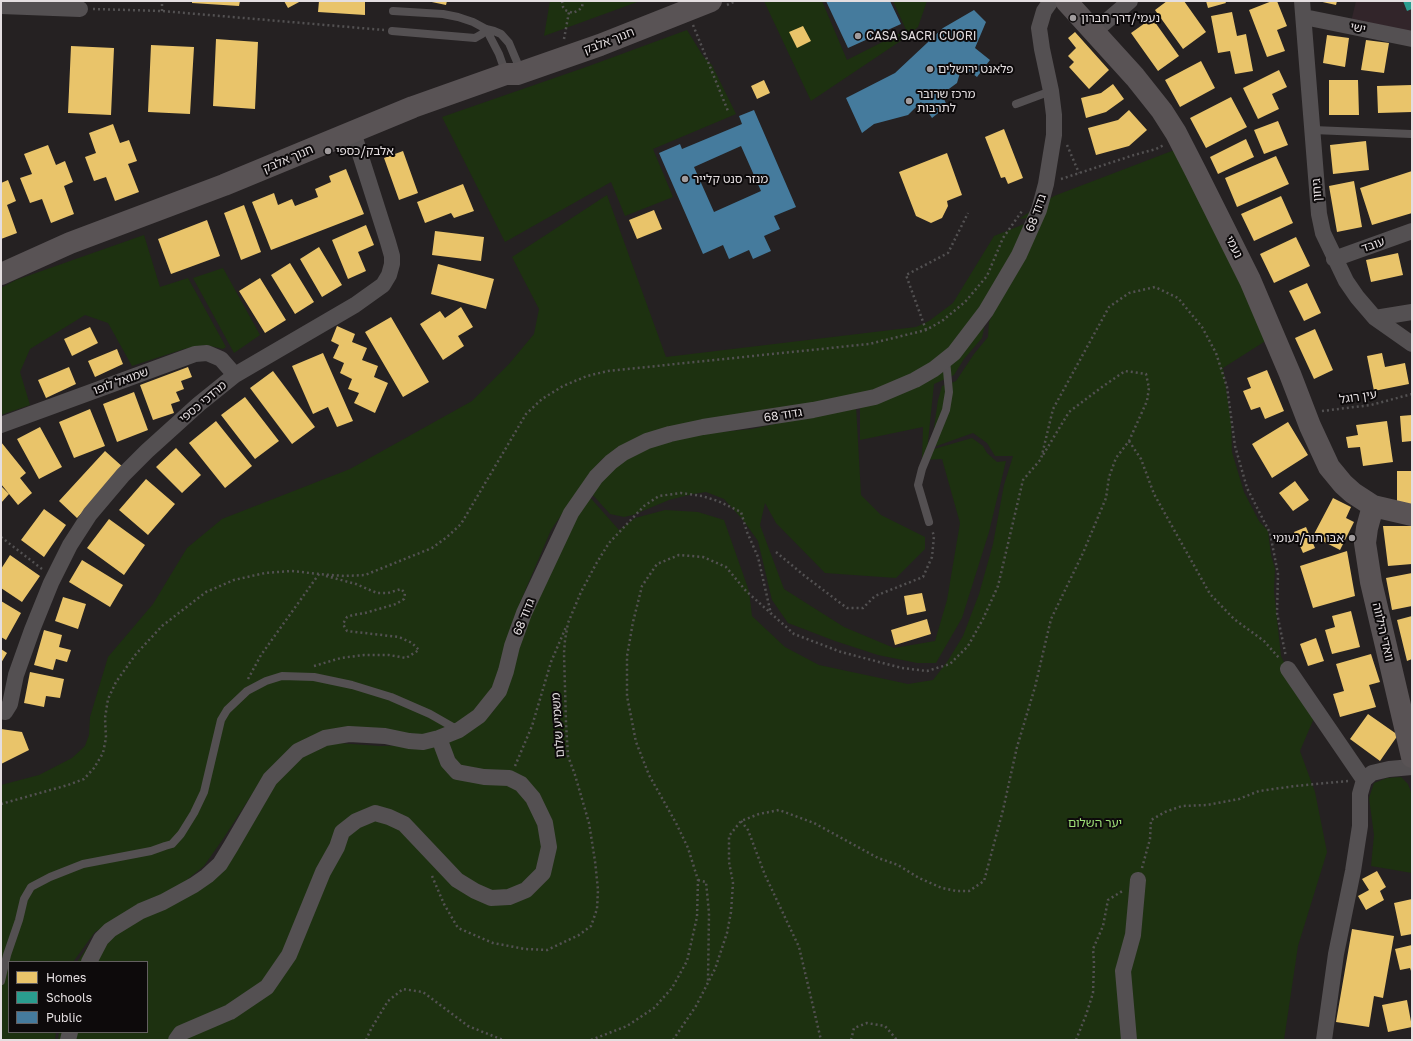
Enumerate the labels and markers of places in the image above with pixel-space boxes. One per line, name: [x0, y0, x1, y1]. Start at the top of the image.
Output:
place label: נעמי/דרך חברון: [1081, 11, 1160, 25]
marker: נעמי/דרך חברון: [1068, 13, 1078, 23]
place label: CASA SACRI CUORI: [866, 29, 977, 43]
marker: CASA SACRI CUORI: [853, 31, 863, 41]
place label: פלאנט ירושלים: [938, 62, 1014, 76]
marker: פלאנט ירושלים: [925, 64, 935, 74]
place label: מרכז שרובר לתרבות: [917, 87, 975, 115]
marker: מרכז שרובר לתרבות: [904, 96, 914, 106]
place label: אלבק/כספי: [336, 144, 394, 158]
marker: אלבק/כספי: [323, 146, 333, 156]
place label: מנזר סנט קלייר: [693, 172, 768, 186]
marker: מנזר סנט קלייר: [680, 174, 690, 184]
place label: אבו תור/נעומי: [1272, 531, 1344, 545]
marker: אבו תור/נעומי: [1347, 533, 1357, 543]

